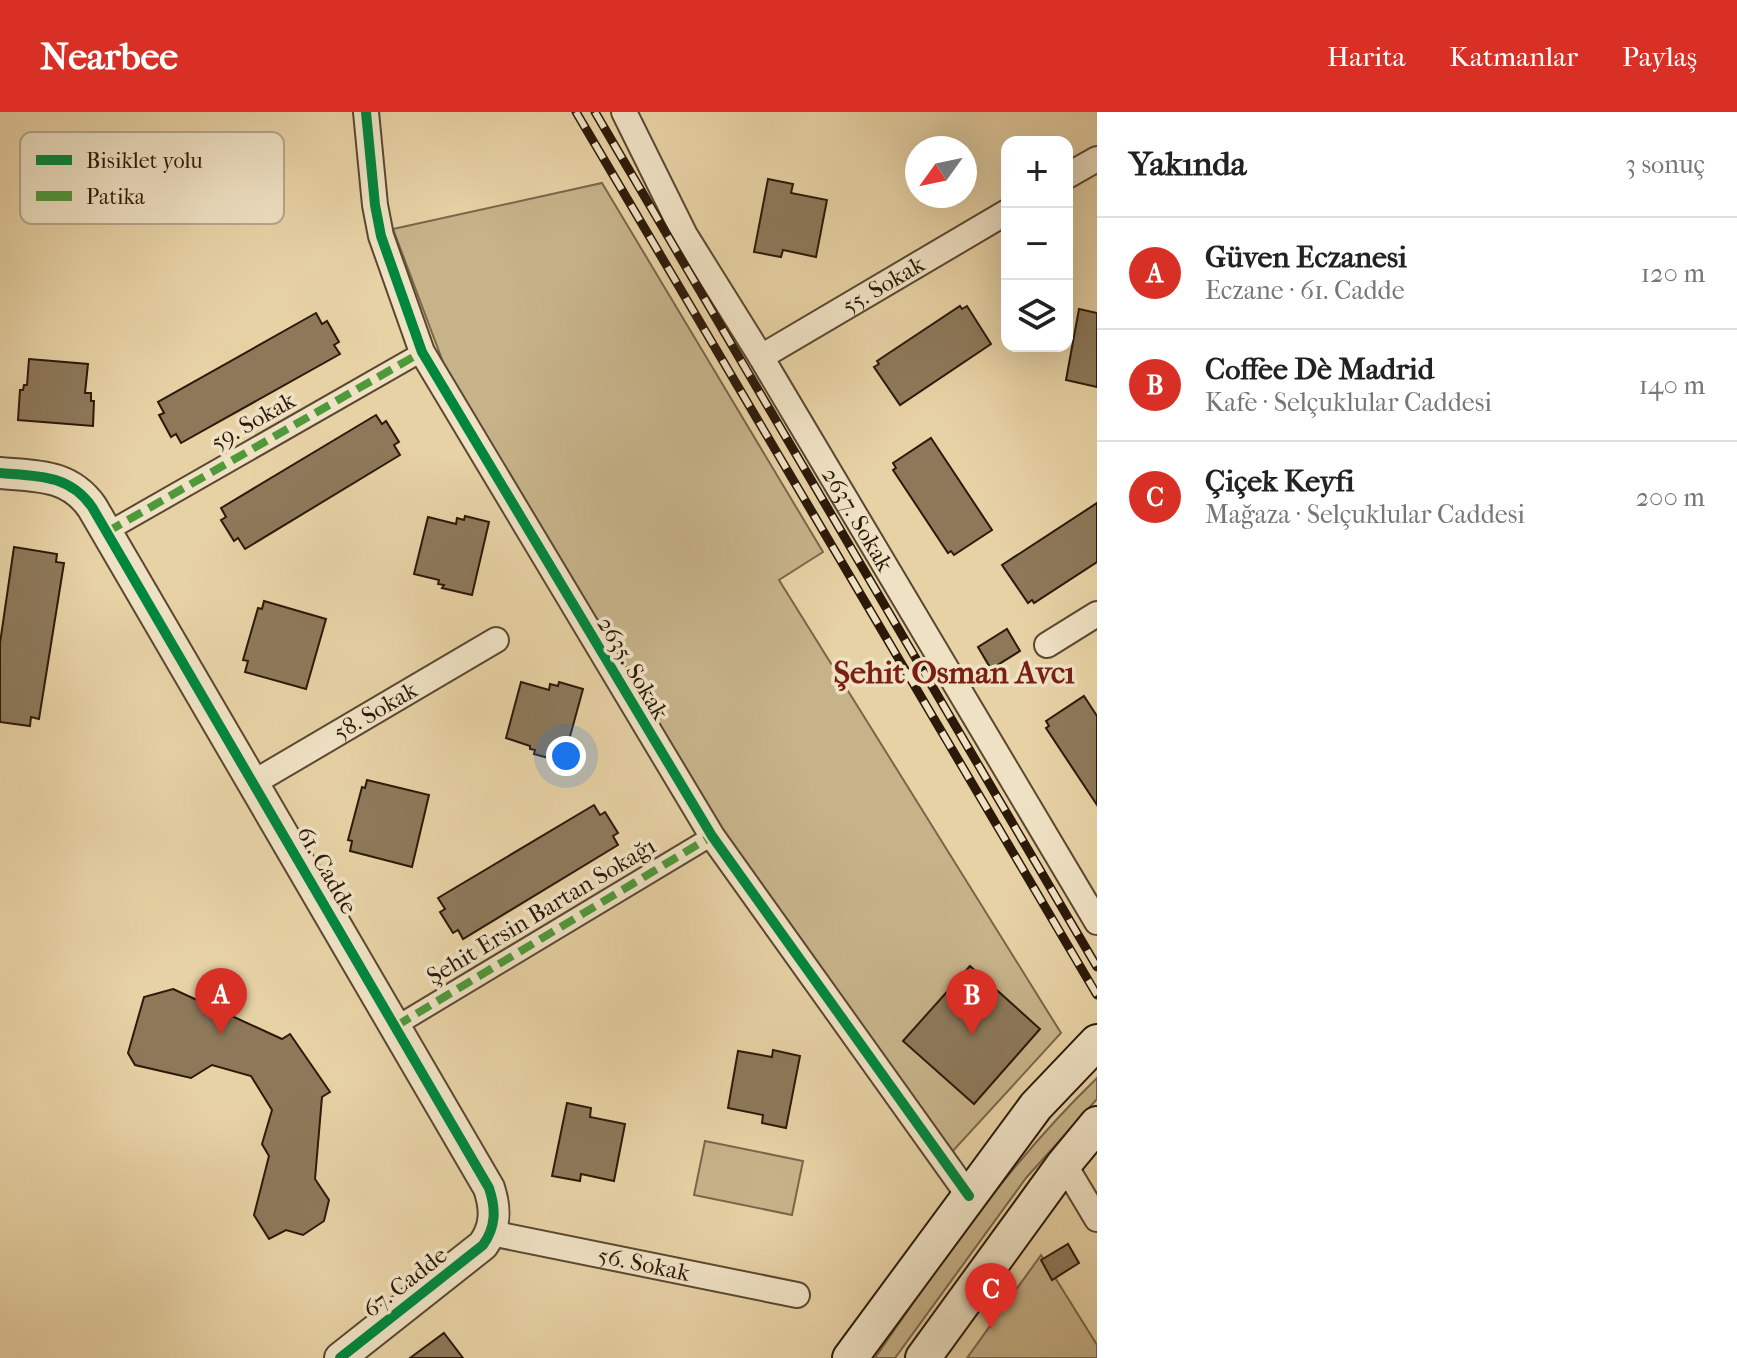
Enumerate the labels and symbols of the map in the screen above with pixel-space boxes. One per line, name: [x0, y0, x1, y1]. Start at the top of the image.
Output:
legend: [20, 132, 284, 224]
north arrow: [905, 136, 977, 208]
text: Bisiklet yolu: [86, 148, 203, 174]
text: Patika: [86, 184, 146, 210]
street label: 55. Sokak: [837, 250, 930, 320]
street label: 59. Sokak: [206, 385, 301, 456]
street label: 2637. Sokak: [816, 462, 900, 577]
street label: 2635. Sokak: [591, 611, 675, 725]
district label: Şehit Osman Avcı: [833, 654, 1075, 692]
street label: 58. Sokak: [328, 675, 423, 746]
your location: [546, 736, 586, 776]
street label: 61. Cadde: [291, 821, 363, 919]
street label: Şehit Ersin Bartan Sokağı: [422, 832, 660, 990]
pin: A: [195, 968, 247, 1034]
pin: B: [946, 969, 998, 1035]
street label: 67. Cadde: [357, 1240, 453, 1324]
street label: 56. Sokak: [595, 1241, 693, 1287]
pin: C: [965, 1263, 1017, 1329]

